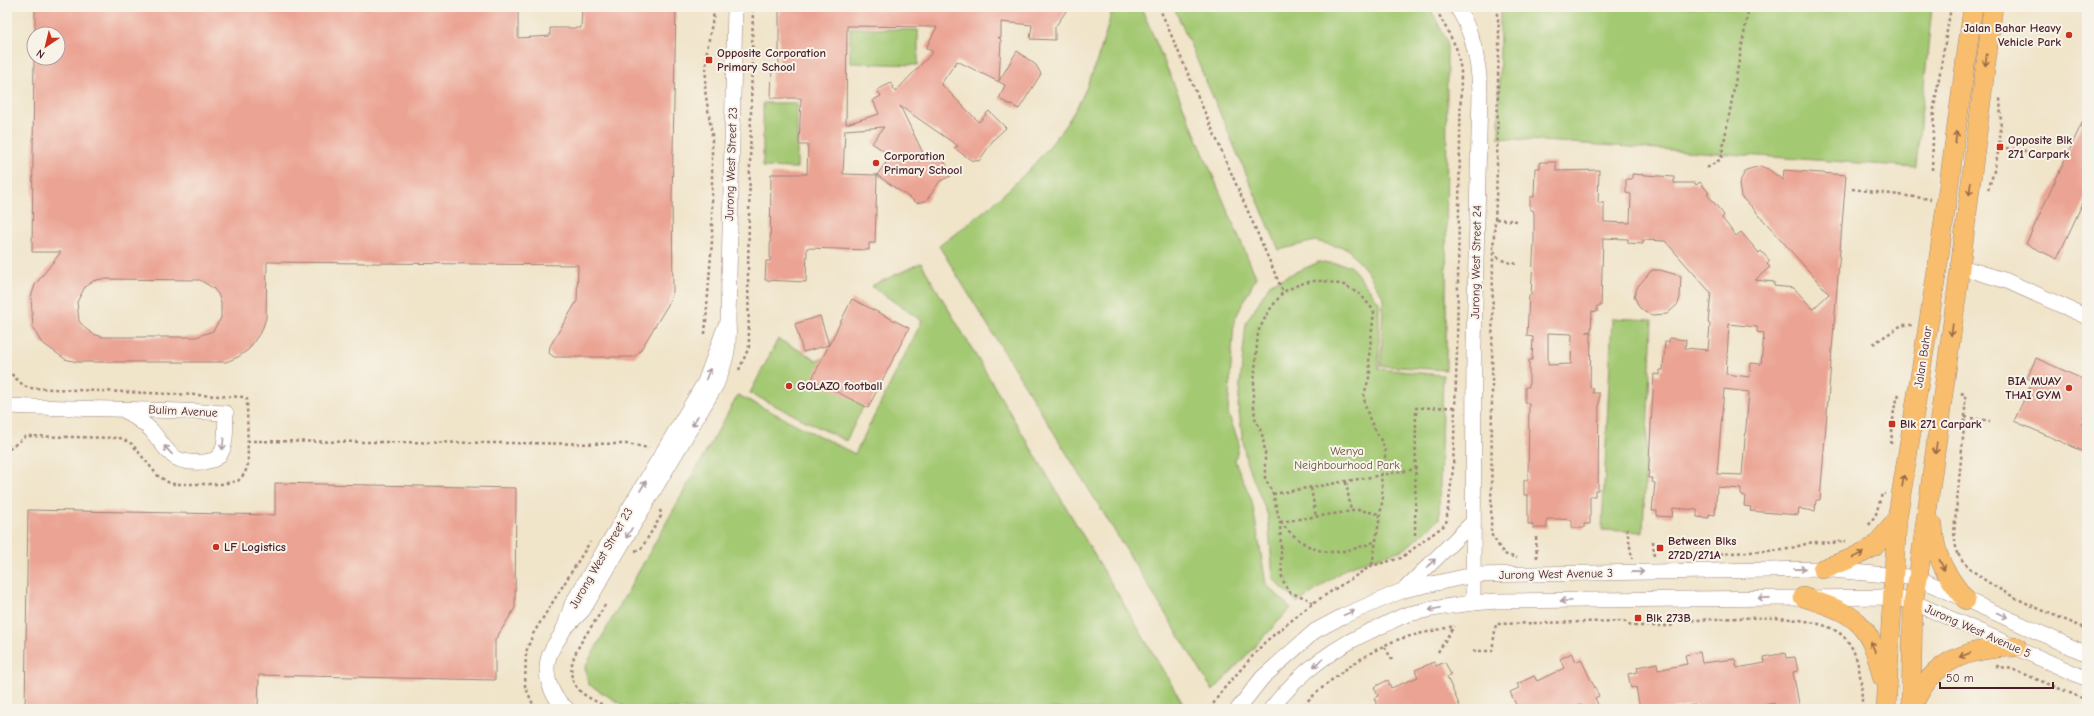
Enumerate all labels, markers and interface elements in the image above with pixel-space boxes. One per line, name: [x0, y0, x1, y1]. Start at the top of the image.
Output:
place label: Jalan Bahar Heavy Vehicle Park: [1963, 21, 2061, 49]
north arrow: [26, 26, 66, 66]
marker: Jalan Bahar Heavy Vehicle Park: [2064, 30, 2074, 40]
text: N: [34, 46, 47, 61]
place label: Opposite Corporation Primary School: [717, 46, 826, 74]
one-way arrow: [1983, 53, 1990, 66]
marker: Opposite Corporation Primary School: [704, 55, 714, 65]
street label: Jurong West Street 23: [722, 107, 740, 221]
one-way arrow: [1952, 131, 1960, 144]
place label: Opposite Blk 271 Carpark: [2008, 133, 2072, 161]
marker: Opposite Blk 271 Carpark: [1995, 142, 2005, 152]
place label: Corporation Primary School: [884, 149, 962, 177]
marker: Corporation Primary School: [871, 158, 881, 168]
one-way arrow: [1966, 182, 1974, 195]
street label: Jurong West Street 24: [1468, 205, 1484, 319]
one-way arrow: [1948, 324, 1956, 337]
street label: Jalan Bahar: [1911, 325, 1935, 389]
one-way arrow: [705, 368, 712, 380]
place label: BIA MUAY THAI GYM: [2005, 374, 2061, 402]
place label: GOLAZO football: [797, 379, 882, 393]
marker: GOLAZO football: [784, 381, 794, 391]
marker: BIA MUAY THAI GYM: [2064, 383, 2074, 393]
street label: Bulim Avenue: [148, 402, 218, 420]
one-way arrow: [691, 415, 699, 427]
place label: Blk 271 Carpark: [1900, 417, 1982, 431]
marker: Blk 271 Carpark: [1887, 419, 1897, 429]
one-way arrow: [219, 437, 227, 450]
one-way arrow: [1932, 441, 1940, 454]
park label: Wenya Neighbourhood Park: [1294, 444, 1400, 472]
one-way arrow: [164, 445, 173, 455]
one-way arrow: [1899, 475, 1907, 488]
one-way arrow: [639, 480, 647, 492]
street label: Jurong West Street 23: [566, 505, 636, 611]
one-way arrow: [624, 527, 632, 539]
place label: Between Blks 272D/271A: [1668, 534, 1736, 562]
place label: LF Logistics: [224, 540, 286, 554]
marker: LF Logistics: [211, 542, 221, 552]
marker: Between Blks 272D/271A: [1655, 543, 1665, 553]
one-way arrow: [1852, 551, 1864, 558]
one-way arrow: [1426, 558, 1436, 567]
one-way arrow: [1939, 559, 1946, 571]
street label: Jurong West Avenue 3: [1499, 566, 1613, 582]
one-way arrow: [1793, 566, 1806, 573]
one-way arrow: [1631, 569, 1644, 576]
one-way arrow: [1758, 594, 1771, 602]
one-way arrow: [1560, 597, 1573, 605]
street label: Jurong West Avenue 5: [1923, 601, 2033, 661]
one-way arrow: [1429, 605, 1442, 613]
one-way arrow: [1343, 609, 1355, 616]
place label: Blk 273B: [1646, 611, 1691, 625]
one-way arrow: [1995, 612, 2007, 620]
marker: Blk 273B: [1633, 613, 1643, 623]
one-way arrow: [1869, 642, 1876, 654]
one-way arrow: [1959, 652, 1971, 660]
one-way arrow: [1312, 658, 1323, 667]
scale bar: [1940, 664, 2053, 690]
text: 50 m: [1946, 671, 1974, 685]

